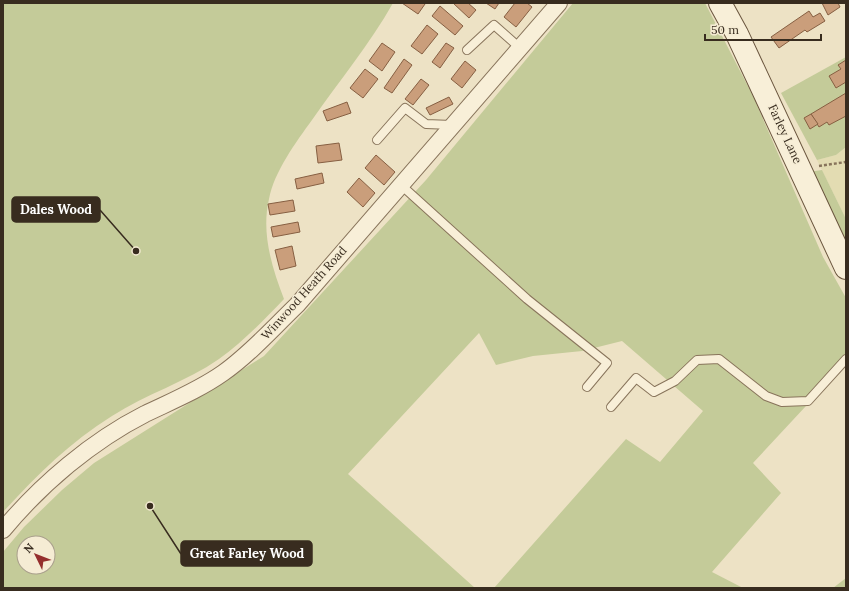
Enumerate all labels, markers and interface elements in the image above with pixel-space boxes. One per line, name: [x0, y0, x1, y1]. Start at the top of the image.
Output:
scale bar: [705, 16, 821, 42]
text: 50 m: [711, 22, 739, 37]
street label: Farley Lane: [765, 102, 806, 166]
callout: Dales Wood: [12, 197, 100, 222]
text: Dales Wood: [20, 201, 92, 218]
street label: Winwood Heath Road: [258, 243, 350, 342]
north arrow: [16, 535, 56, 575]
text: N: [21, 540, 37, 556]
callout: Great Farley Wood: [181, 541, 312, 566]
text: Great Farley Wood: [190, 545, 305, 562]

